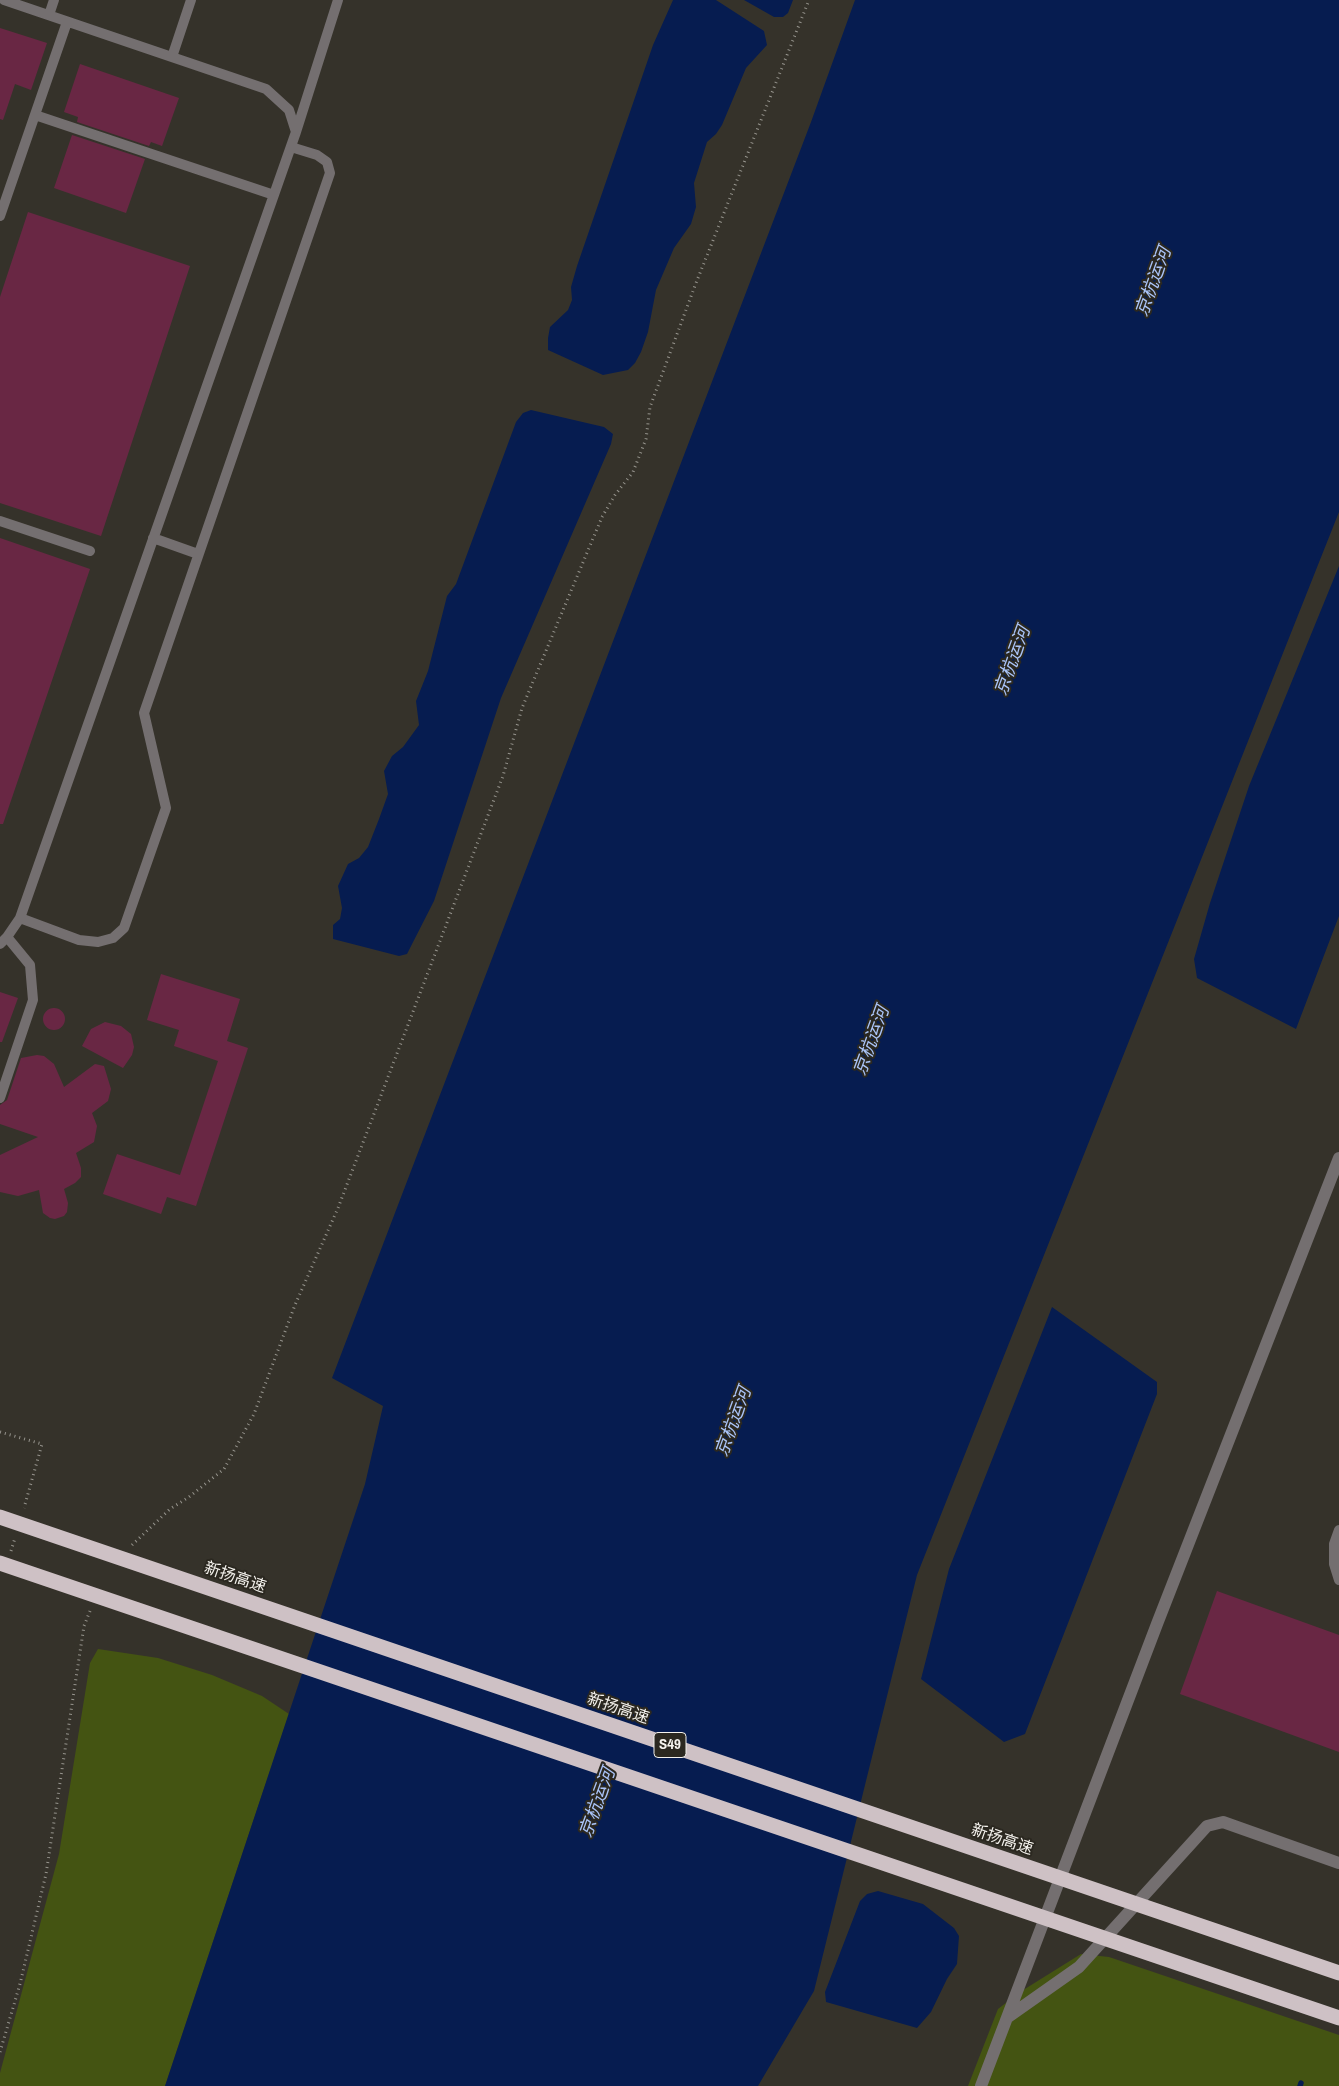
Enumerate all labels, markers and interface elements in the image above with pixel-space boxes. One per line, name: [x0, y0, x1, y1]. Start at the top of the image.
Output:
water label: 京杭运河: [1132, 244, 1176, 320]
water label: 京杭运河: [991, 623, 1035, 699]
water label: 京杭运河: [850, 1003, 894, 1079]
water label: 京杭运河: [712, 1384, 756, 1460]
street label: 新扬高速: [202, 1559, 268, 1597]
street label: 新扬高速: [585, 1690, 651, 1728]
road number: S49: [654, 1732, 686, 1758]
water label: 京杭运河: [576, 1765, 620, 1841]
street label: 新扬高速: [969, 1821, 1035, 1859]

